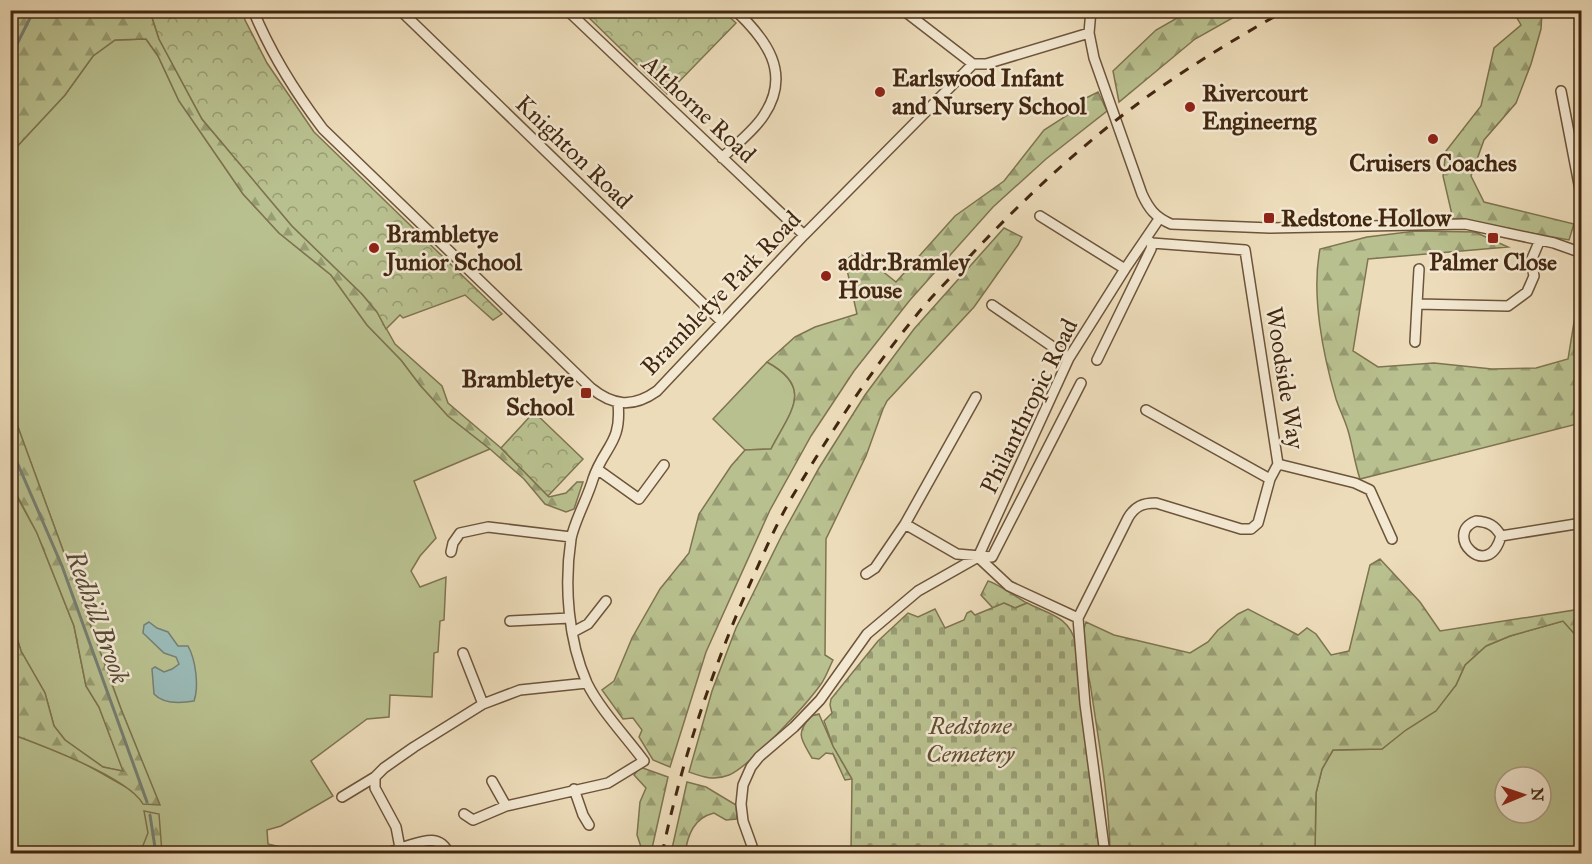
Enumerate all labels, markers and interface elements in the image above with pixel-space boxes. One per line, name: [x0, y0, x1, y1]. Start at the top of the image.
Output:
street label: Althorne Road: [635, 48, 762, 169]
place label: Earlswood Infant and Nursery School: [892, 63, 1087, 121]
place label: Rivercourt Engineerng: [1202, 78, 1317, 136]
marker: Earlswood Infant and Nursery School: [873, 85, 887, 99]
street label: Knighton Road: [509, 89, 639, 215]
marker: Rivercourt Engineerng: [1183, 100, 1197, 114]
marker: Cruisers Coaches: [1426, 132, 1440, 146]
place label: Cruisers Coaches: [1349, 148, 1517, 178]
place label: Redstone Hollow: [1281, 203, 1452, 233]
street label: Brambletye Park Road: [635, 204, 807, 382]
marker: Redstone Hollow: [1262, 211, 1276, 225]
place label: Brambletye Junior School: [383, 219, 522, 277]
marker: Palmer Close: [1486, 231, 1500, 245]
marker: Brambletye Junior School: [367, 241, 381, 255]
place label: addr:Bramley House: [838, 247, 972, 305]
place label: Palmer Close: [1429, 247, 1557, 277]
marker: addr:Bramley House: [819, 269, 833, 283]
street label: Woodside Way: [1259, 305, 1311, 452]
street label: Philanthropic Road: [974, 314, 1084, 498]
place label: Brambletye School: [462, 364, 575, 422]
marker: Brambletye School: [579, 386, 593, 400]
water label: Redhill Brook: [59, 545, 137, 689]
park label: Redstone Cemetery: [926, 711, 1015, 769]
north arrow: [1493, 765, 1553, 825]
text: N: [1528, 787, 1547, 802]

